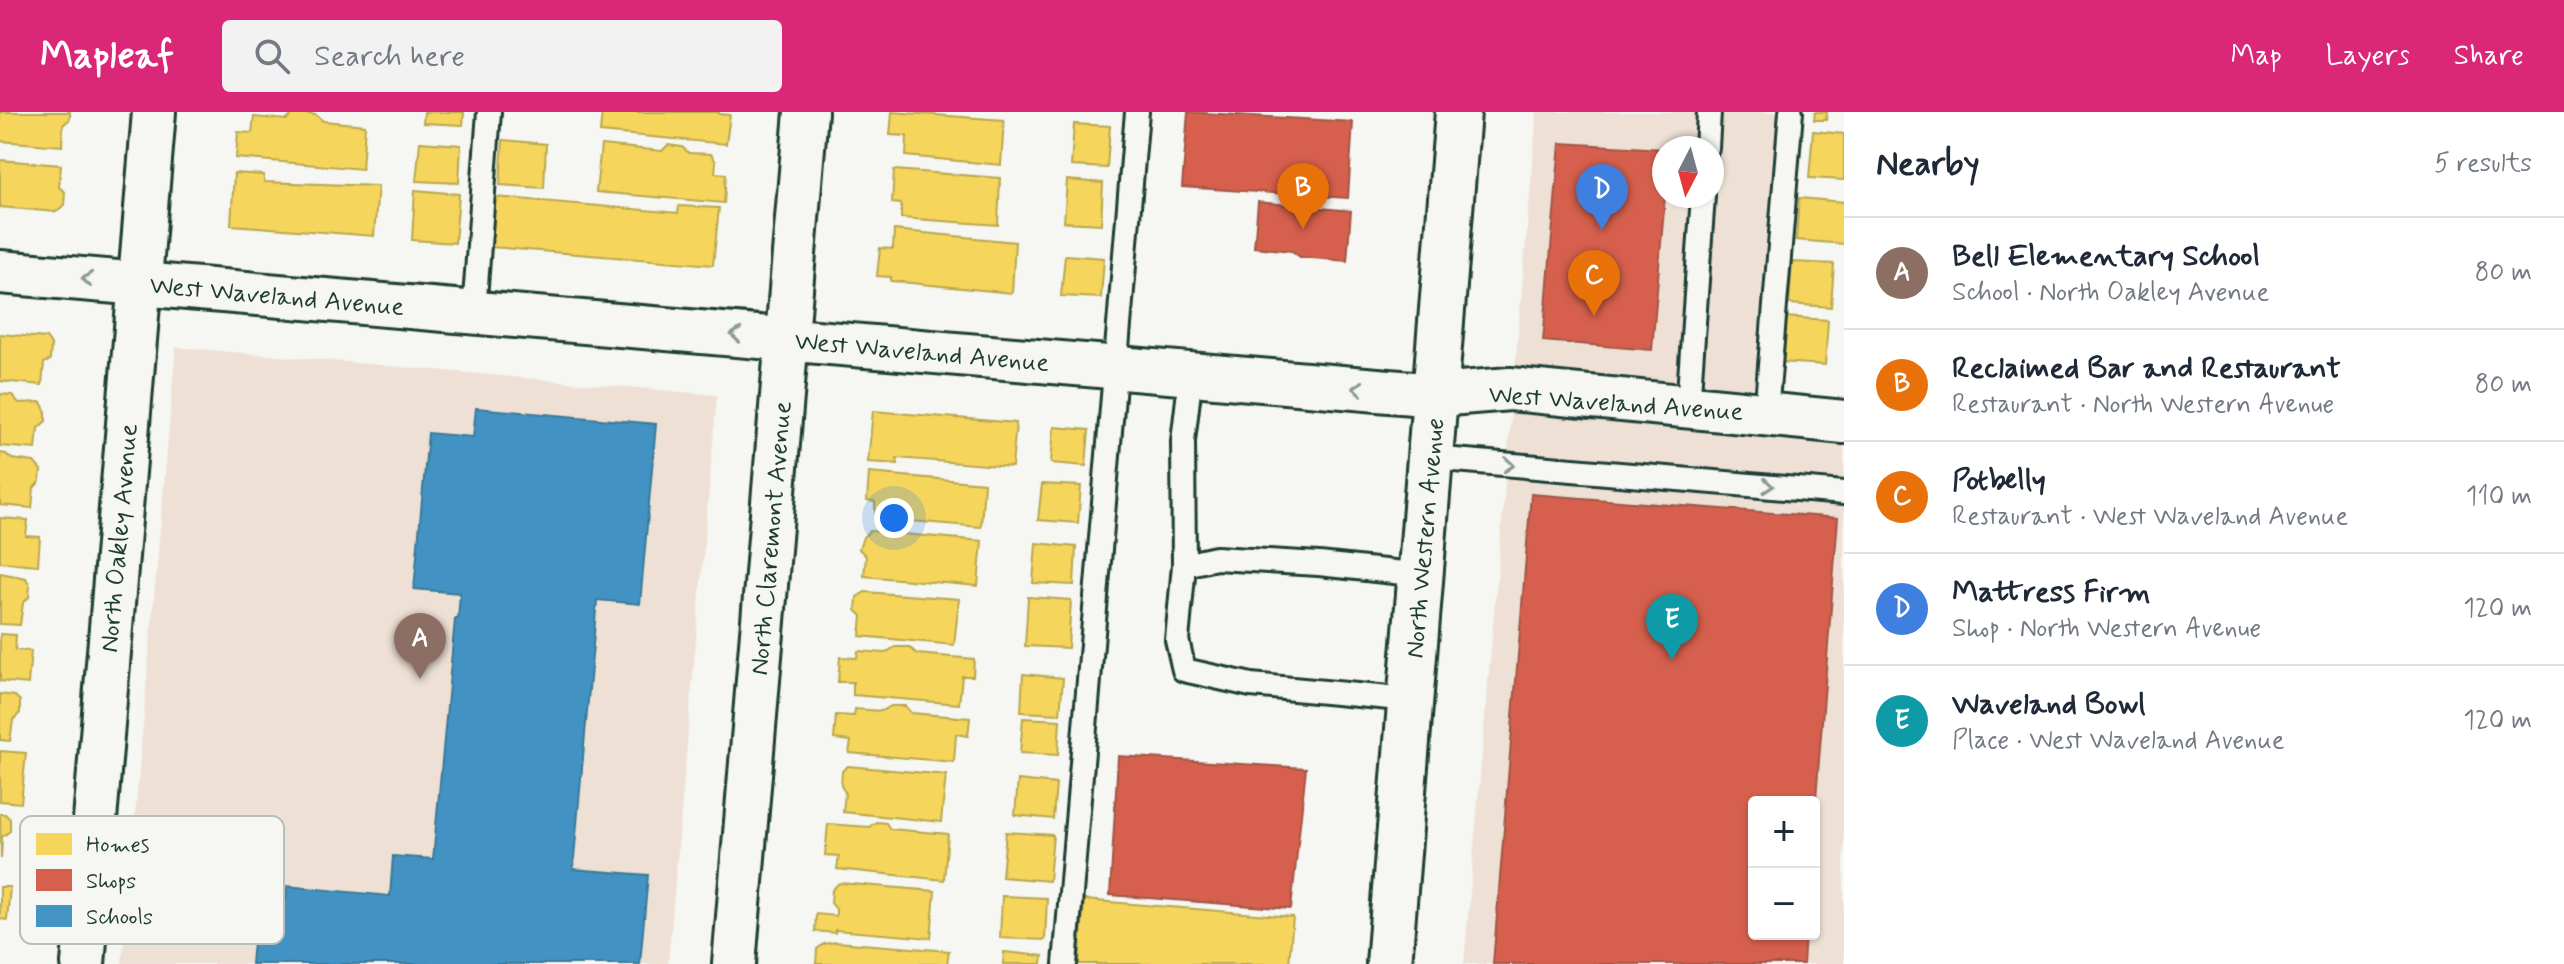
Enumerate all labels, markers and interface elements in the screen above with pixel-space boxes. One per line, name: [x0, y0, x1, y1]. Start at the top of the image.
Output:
search box: [222, 20, 782, 92]
text: Mapleaf: [40, 32, 174, 81]
icon: search: [250, 34, 294, 78]
text: Search here: [314, 37, 465, 76]
text: Map: [2231, 38, 2282, 75]
text: Layers: [2326, 38, 2410, 75]
text: Share: [2454, 38, 2524, 75]
north arrow: [1652, 136, 1724, 208]
text: Nearby: [1876, 142, 1980, 187]
text: 5 results: [2434, 147, 2532, 181]
pin: B: [1277, 163, 1329, 229]
pin: D: [1576, 164, 1628, 230]
text: Bell Elementary School: [1952, 237, 2260, 276]
pin: C: [1568, 250, 1620, 316]
text: A: [1893, 256, 1911, 290]
text: 80 m: [2475, 256, 2532, 290]
street label: West Waveland Avenue: [148, 269, 406, 325]
one-way arrow: [80, 271, 93, 288]
text: School · North Oakley Avenue: [1952, 276, 2269, 310]
street label: West Waveland Avenue: [793, 325, 1051, 381]
one-way arrow: [729, 327, 742, 344]
text: Reclaimed Bar and Restaurant: [1952, 349, 2341, 388]
text: B: [1894, 368, 1910, 402]
text: 80 m: [2475, 368, 2532, 402]
street label: West Waveland Avenue: [1487, 378, 1745, 430]
one-way arrow: [1351, 380, 1364, 397]
text: Restaurant · North Western Avenue: [1952, 388, 2334, 422]
street label: North Claremont Avenue: [743, 399, 801, 677]
street label: North Western Avenue: [1399, 416, 1453, 660]
street label: North Oakley Avenue: [93, 422, 147, 654]
one-way arrow: [1503, 456, 1516, 473]
text: Potbelly: [1952, 461, 2046, 500]
one-way arrow: [1762, 477, 1775, 494]
text: C: [1893, 480, 1911, 514]
text: 110 m: [2466, 480, 2532, 514]
your location: [874, 498, 914, 538]
text: Restaurant · West Waveland Avenue: [1952, 500, 2348, 534]
text: Mattress Firm: [1952, 573, 2151, 612]
text: D: [1893, 592, 1911, 626]
text: 120 m: [2463, 592, 2532, 626]
pin: E: [1646, 594, 1698, 660]
text: Shop · North Western Avenue: [1952, 612, 2261, 646]
pin: A: [394, 613, 446, 679]
text: Waveland Bowl: [1952, 685, 2146, 724]
text: E: [1894, 704, 1910, 738]
text: 120 m: [2463, 704, 2532, 738]
text: Place · West Waveland Avenue: [1952, 724, 2285, 758]
map controls: [1748, 796, 1820, 940]
button: +: [1748, 796, 1820, 868]
legend: [20, 816, 284, 944]
text: Homes: [86, 832, 150, 860]
text: Shops: [86, 868, 136, 896]
button: −: [1748, 868, 1820, 940]
text: Schools: [86, 904, 153, 932]

